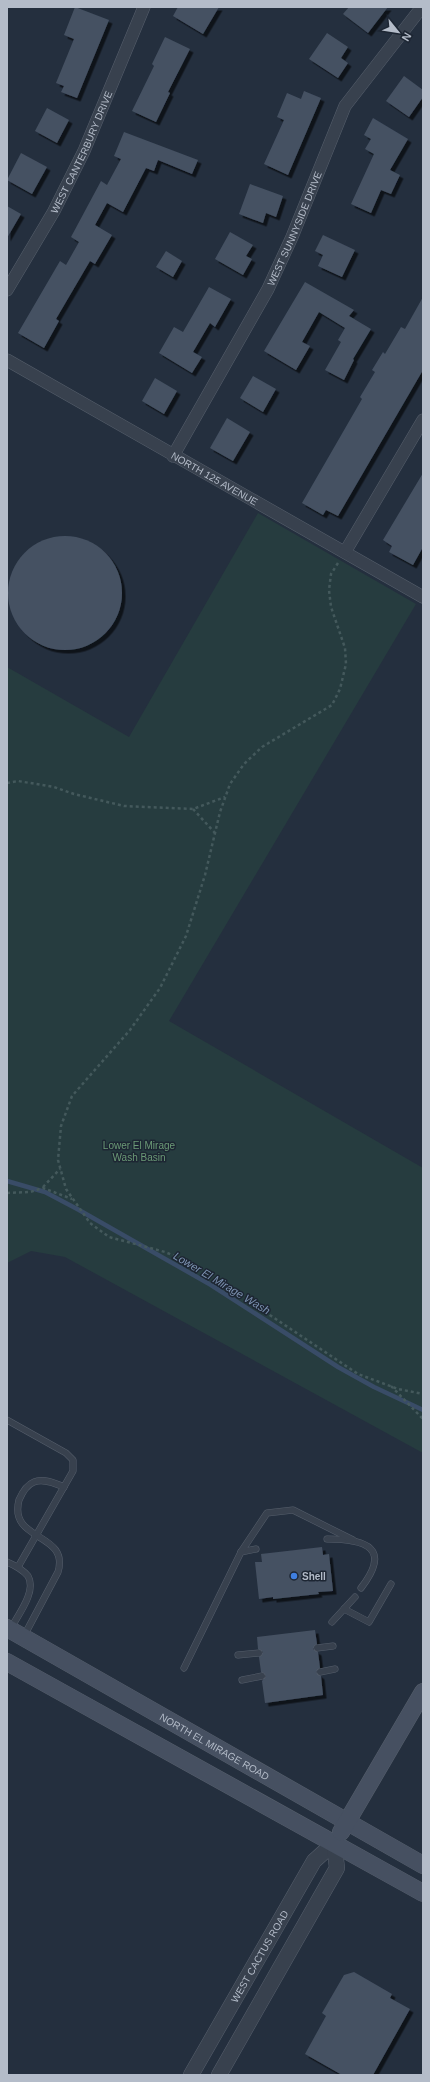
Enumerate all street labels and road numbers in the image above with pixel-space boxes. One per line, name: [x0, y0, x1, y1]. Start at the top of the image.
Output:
street label: WEST CANTERBURY DRIVE: [48, 89, 114, 215]
street label: WEST SUNNYSIDE DRIVE: [265, 170, 324, 287]
street label: NORTH 125 AVENUE: [170, 449, 260, 507]
street label: NORTH EL MIRAGE ROAD: [158, 1711, 271, 1782]
street label: WEST CACTUS ROAD: [228, 1908, 290, 2004]

